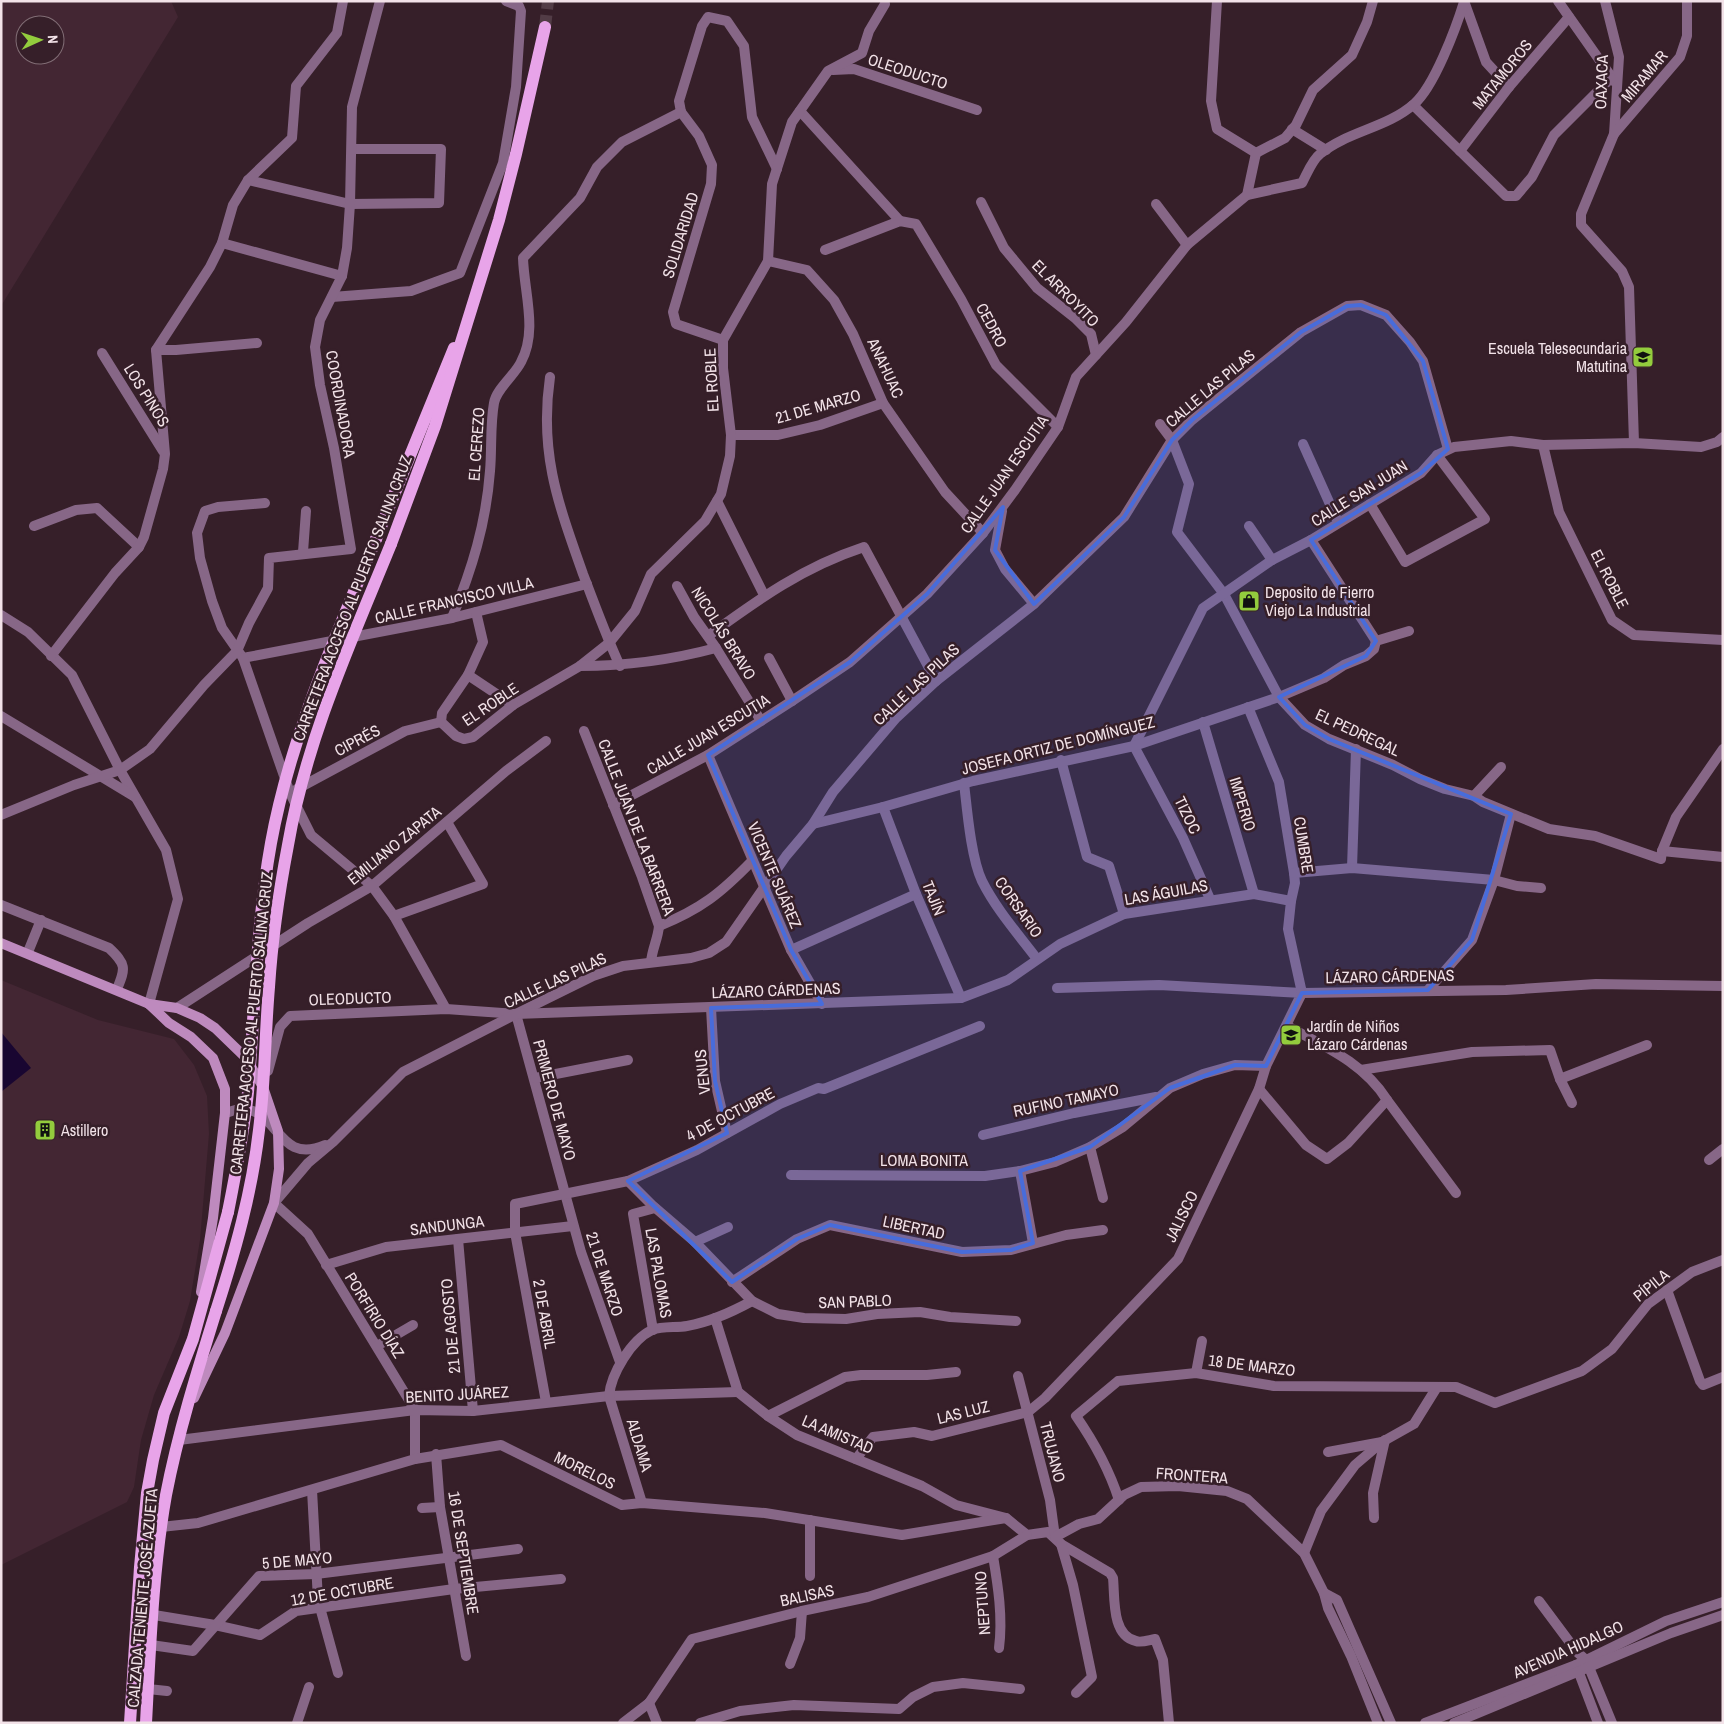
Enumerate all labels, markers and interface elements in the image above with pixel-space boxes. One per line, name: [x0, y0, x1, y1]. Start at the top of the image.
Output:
north arrow: [15, 15, 65, 65]
street label: MATAMOROS: [1467, 34, 1537, 114]
text: N: [44, 35, 62, 44]
street label: MIRAMAR: [1616, 45, 1673, 107]
street label: OLEODUCTO: [865, 48, 951, 94]
street label: OAXACA: [1589, 54, 1613, 110]
street label: SOLIDARIDAD: [656, 189, 704, 281]
street label: EL ARROYITO: [1028, 255, 1104, 331]
street label: CEDRO: [971, 299, 1013, 351]
street label: ANAHUAC: [862, 333, 910, 402]
place label: Escuela Telesecundaria Matutina: [1488, 337, 1628, 377]
street label: CALLE LAS PILAS: [1160, 344, 1260, 432]
school or university icon: Escuela Telesecundaria Matutina: [1631, 345, 1655, 369]
street label: EL ROBLE: [698, 348, 724, 412]
street label: COORDINADORA: [321, 349, 361, 460]
street label: LOS PINOS: [119, 359, 175, 431]
street label: 21 DE MARZO: [773, 383, 863, 429]
street label: EL CEREZO: [462, 406, 490, 482]
street label: CALLE JUAN ESCUTIA: [955, 410, 1053, 538]
street label: CARRETERA ACCESO AL PUERTO SALINA CRUZ: [287, 452, 417, 744]
street label: CALLE SAN JUAN: [1306, 454, 1412, 532]
street label: EL ROBLE: [1586, 546, 1634, 612]
street label: CALLE FRANCISCO VILLA: [373, 571, 536, 629]
place label: Deposito de Fierro Viejo La Industrial: [1265, 581, 1374, 621]
street label: NICOLÁS BRAVO: [687, 582, 761, 684]
shop icon: Deposito de Fierro Viejo La Industrial: [1237, 589, 1261, 613]
street label: CALLE LAS PILAS: [868, 638, 964, 730]
street label: EL ROBLE: [457, 677, 523, 731]
street label: CALLE JUAN ESCUTIA: [642, 688, 774, 779]
street label: EL PEDREGAL: [1312, 703, 1404, 761]
street label: JOSEFA ORTIZ DE DOMÍNGUEZ: [959, 710, 1157, 780]
street label: CIPRÉS: [330, 719, 384, 761]
street label: CALLE JUAN DE LA BARRERA: [593, 736, 681, 919]
street label: IMPERIO: [1224, 774, 1262, 834]
street label: TIZOC: [1169, 792, 1207, 838]
street label: EMILIANO ZAPATA: [343, 800, 446, 890]
street label: CUMBRE: [1289, 815, 1319, 875]
street label: VICENTE SUÁREZ: [743, 818, 807, 932]
street label: CARRETERA ACCESO AL PUERTO SALINA CRUZ: [224, 870, 278, 1176]
street label: CORSARIO: [990, 872, 1048, 942]
street label: LAS ÁGUILAS: [1122, 874, 1210, 910]
street label: TAJÍN: [917, 877, 951, 919]
street label: CALLE LAS PILAS: [500, 947, 610, 1013]
street label: LÁZARO CÁRDENAS: [1325, 964, 1455, 988]
street label: LÁZARO CÁRDENAS: [711, 977, 841, 1003]
street label: OLEODUCTO: [308, 986, 392, 1010]
place label: Jardín de Niños Lázaro Cárdenas: [1307, 1015, 1408, 1055]
school or university icon: Jardín de Niños Lázaro Cárdenas: [1279, 1023, 1303, 1047]
street label: PRIMERO DE MAYO: [528, 1037, 582, 1163]
street label: VENUS: [689, 1048, 715, 1096]
street label: RUFINO TAMAYO: [1011, 1078, 1121, 1122]
street label: 4 DE OCTUBRE: [682, 1082, 778, 1146]
building icon: Astillero: [33, 1118, 57, 1142]
place label: Astillero: [60, 1119, 108, 1141]
street label: LOMA BONITA: [880, 1149, 968, 1171]
street label: JALISCO: [1159, 1187, 1203, 1245]
street label: SANDUNGA: [409, 1210, 485, 1240]
street label: LIBERTAD: [881, 1210, 947, 1244]
street label: LAS PALOMAS: [640, 1226, 678, 1320]
street label: 21 DE MARZO: [581, 1229, 629, 1319]
street label: PÍPILA: [1628, 1263, 1674, 1306]
street label: PORFIRIO DÍAZ: [340, 1268, 410, 1362]
street label: 21 DE AGOSTO: [435, 1278, 465, 1374]
street label: 2 DE ABRIL: [528, 1278, 562, 1351]
street label: SAN PABLO: [818, 1289, 892, 1313]
street label: 18 DE MARZO: [1207, 1349, 1297, 1381]
street label: BENITO JUÁREZ: [405, 1380, 509, 1408]
street label: LAS LUZ: [935, 1395, 991, 1429]
street label: LA AMISTAD: [799, 1409, 877, 1459]
street label: ALDAMA: [621, 1415, 658, 1474]
street label: TRUJANO: [1035, 1419, 1071, 1485]
street label: MORELOS: [551, 1446, 620, 1494]
street label: FRONTERA: [1155, 1462, 1229, 1489]
street label: CALZADA TENIENTE JOSÉ AZUETA: [121, 1487, 163, 1708]
street label: 16 DE SEPTIEMBRE: [443, 1490, 485, 1616]
street label: 5 DE MAYO: [261, 1546, 333, 1574]
street label: NEPTUNO: [969, 1570, 995, 1636]
street label: 12 DE OCTUBRE: [289, 1571, 395, 1611]
street label: BALISAS: [778, 1579, 836, 1611]
street label: AVENDIA HIDALGO: [1508, 1615, 1627, 1684]

